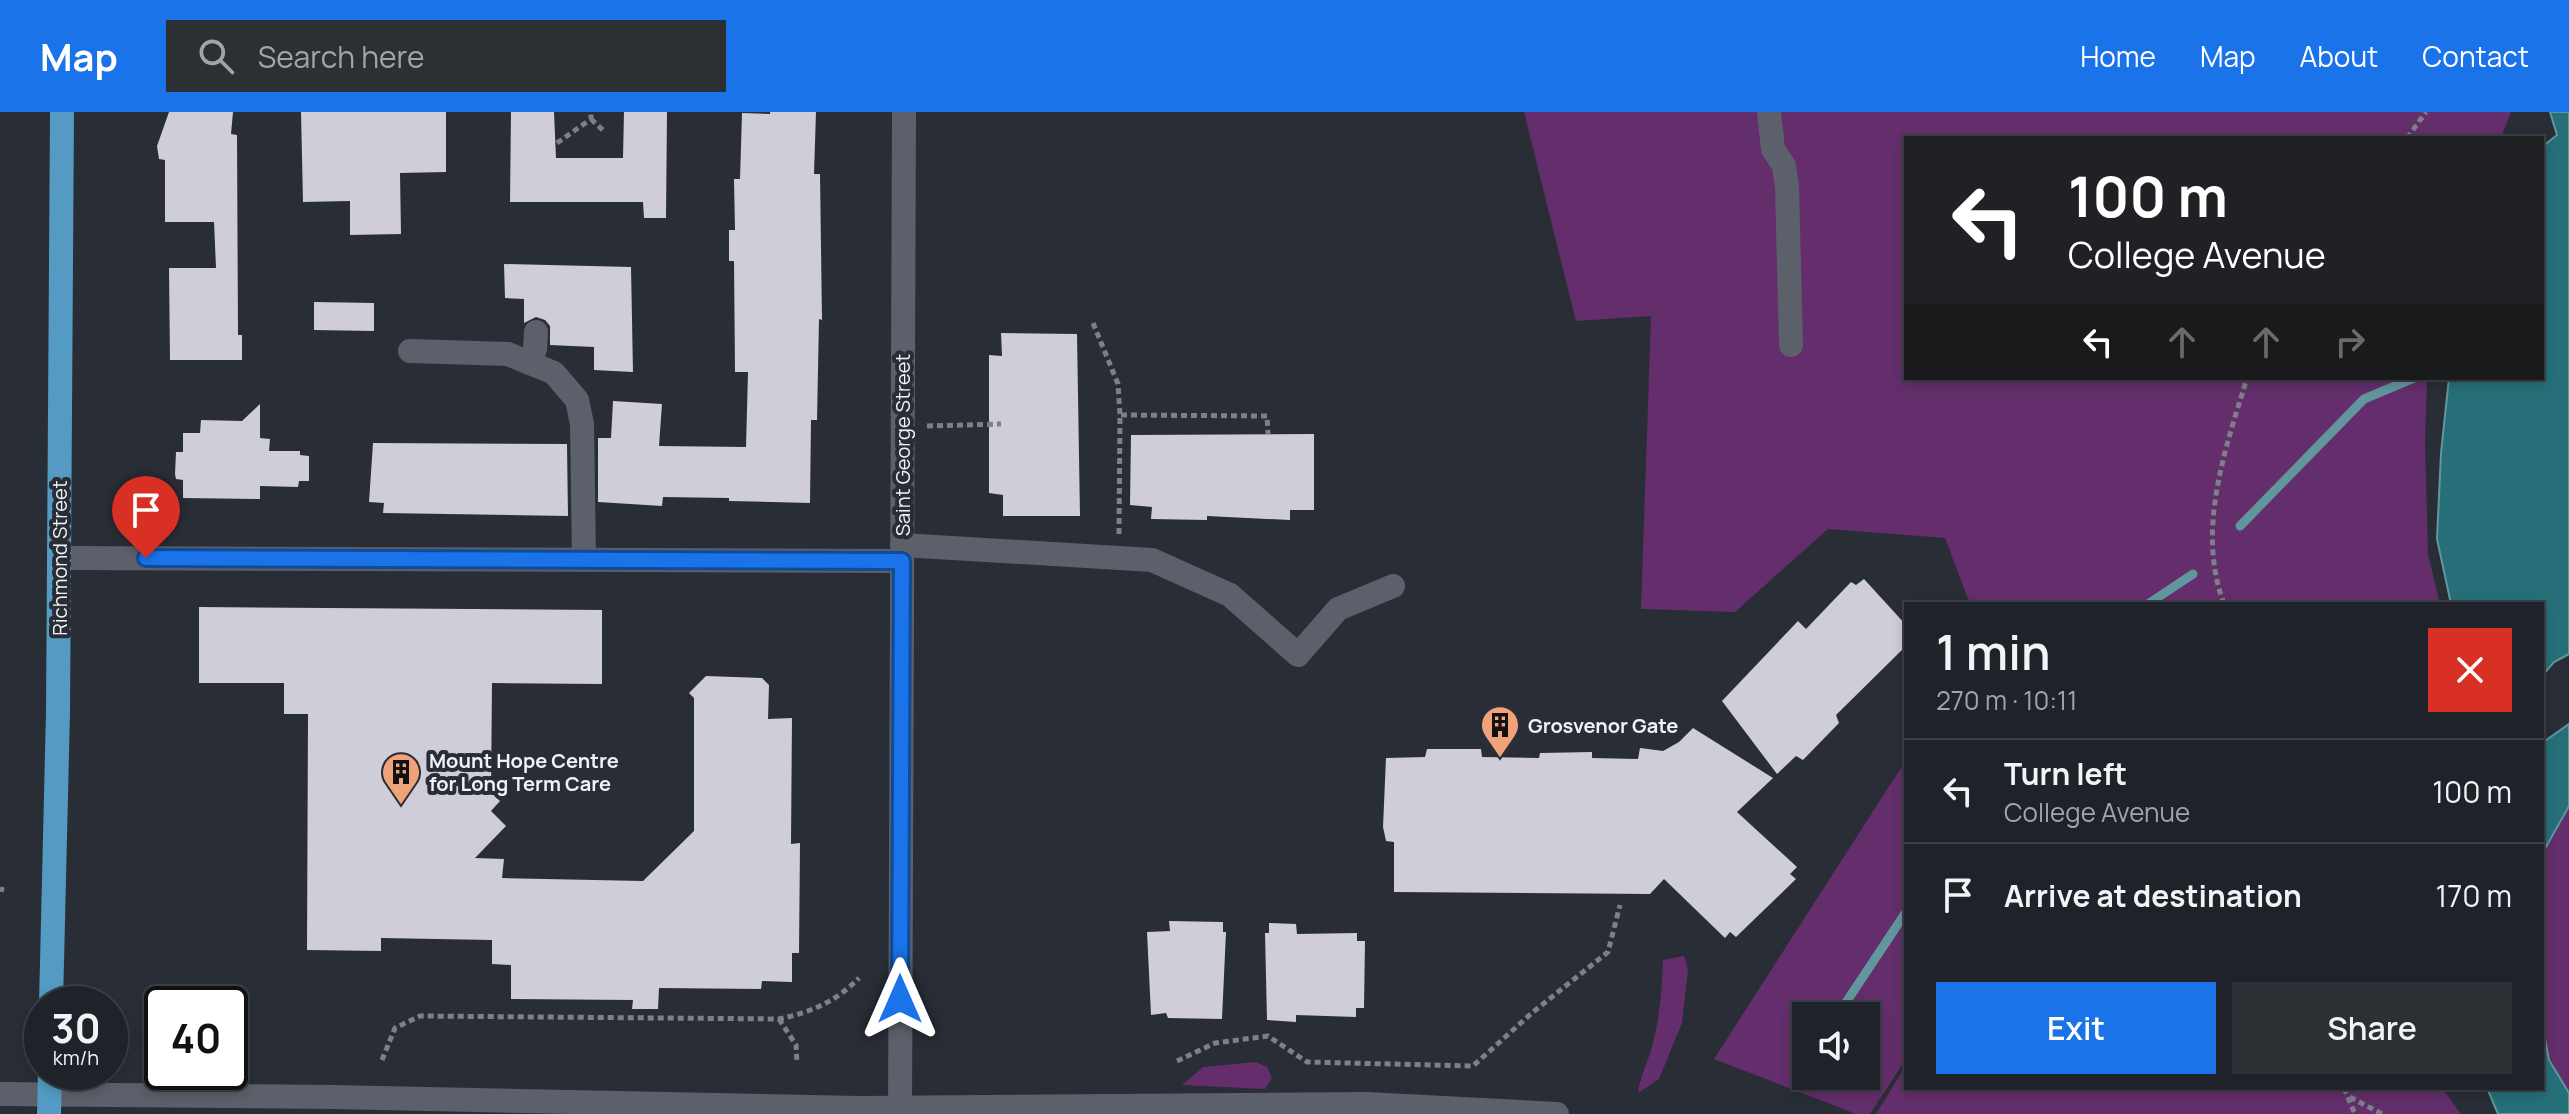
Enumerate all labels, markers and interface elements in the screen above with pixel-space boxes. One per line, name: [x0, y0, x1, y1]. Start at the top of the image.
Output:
search box: [166, 20, 726, 92]
text: Map: [40, 30, 118, 82]
icon: search: [194, 34, 238, 78]
text: Search here: [258, 36, 425, 77]
text: Home: [2080, 37, 2156, 75]
text: Map: [2200, 37, 2256, 75]
text: About: [2300, 37, 2378, 75]
text: Contact: [2422, 37, 2529, 75]
text: 100 m: [2068, 157, 2228, 234]
icon: left: [1936, 168, 2040, 272]
text: College Avenue: [2068, 230, 2326, 279]
icon: left: [2076, 320, 2120, 364]
icon: ahead: [2160, 320, 2204, 364]
icon: ahead: [2244, 320, 2288, 364]
icon: right: [2328, 320, 2372, 364]
street label: Saint George Street: [889, 354, 916, 536]
pin: [112, 476, 180, 558]
street label: Richmond Street: [46, 480, 73, 636]
icon: arrive: [124, 488, 168, 532]
text: 1 min: [1936, 619, 2050, 684]
button: close: [2428, 628, 2512, 712]
text: 270 m · 10:11: [1936, 682, 2077, 718]
building icon: Grosvenor Gate: [1479, 704, 1521, 759]
place label: Grosvenor Gate: [1528, 712, 1678, 739]
place label: Mount Hope Centre for Long Term Care: [429, 747, 619, 797]
building icon: Mount Hope Centre for Long Term Care: [380, 751, 422, 806]
text: Turn left: [2004, 753, 2127, 794]
icon: left: [1936, 769, 1980, 813]
text: 100 m: [2432, 771, 2512, 812]
text: College Avenue: [2004, 794, 2190, 830]
icon: arrive: [1936, 873, 1980, 917]
text: Arrive at destination: [2004, 875, 2302, 916]
text: 170 m: [2435, 875, 2512, 916]
position arrow: [858, 957, 942, 1041]
button: Exit: [1936, 982, 2216, 1074]
button: Share: [2232, 982, 2512, 1074]
speed limit sign: 40: [144, 986, 248, 1090]
text: 30: [51, 1000, 101, 1055]
map controls: [1792, 1002, 1880, 1090]
button: sound: [1792, 1002, 1880, 1090]
text: km/h: [53, 1044, 99, 1071]

